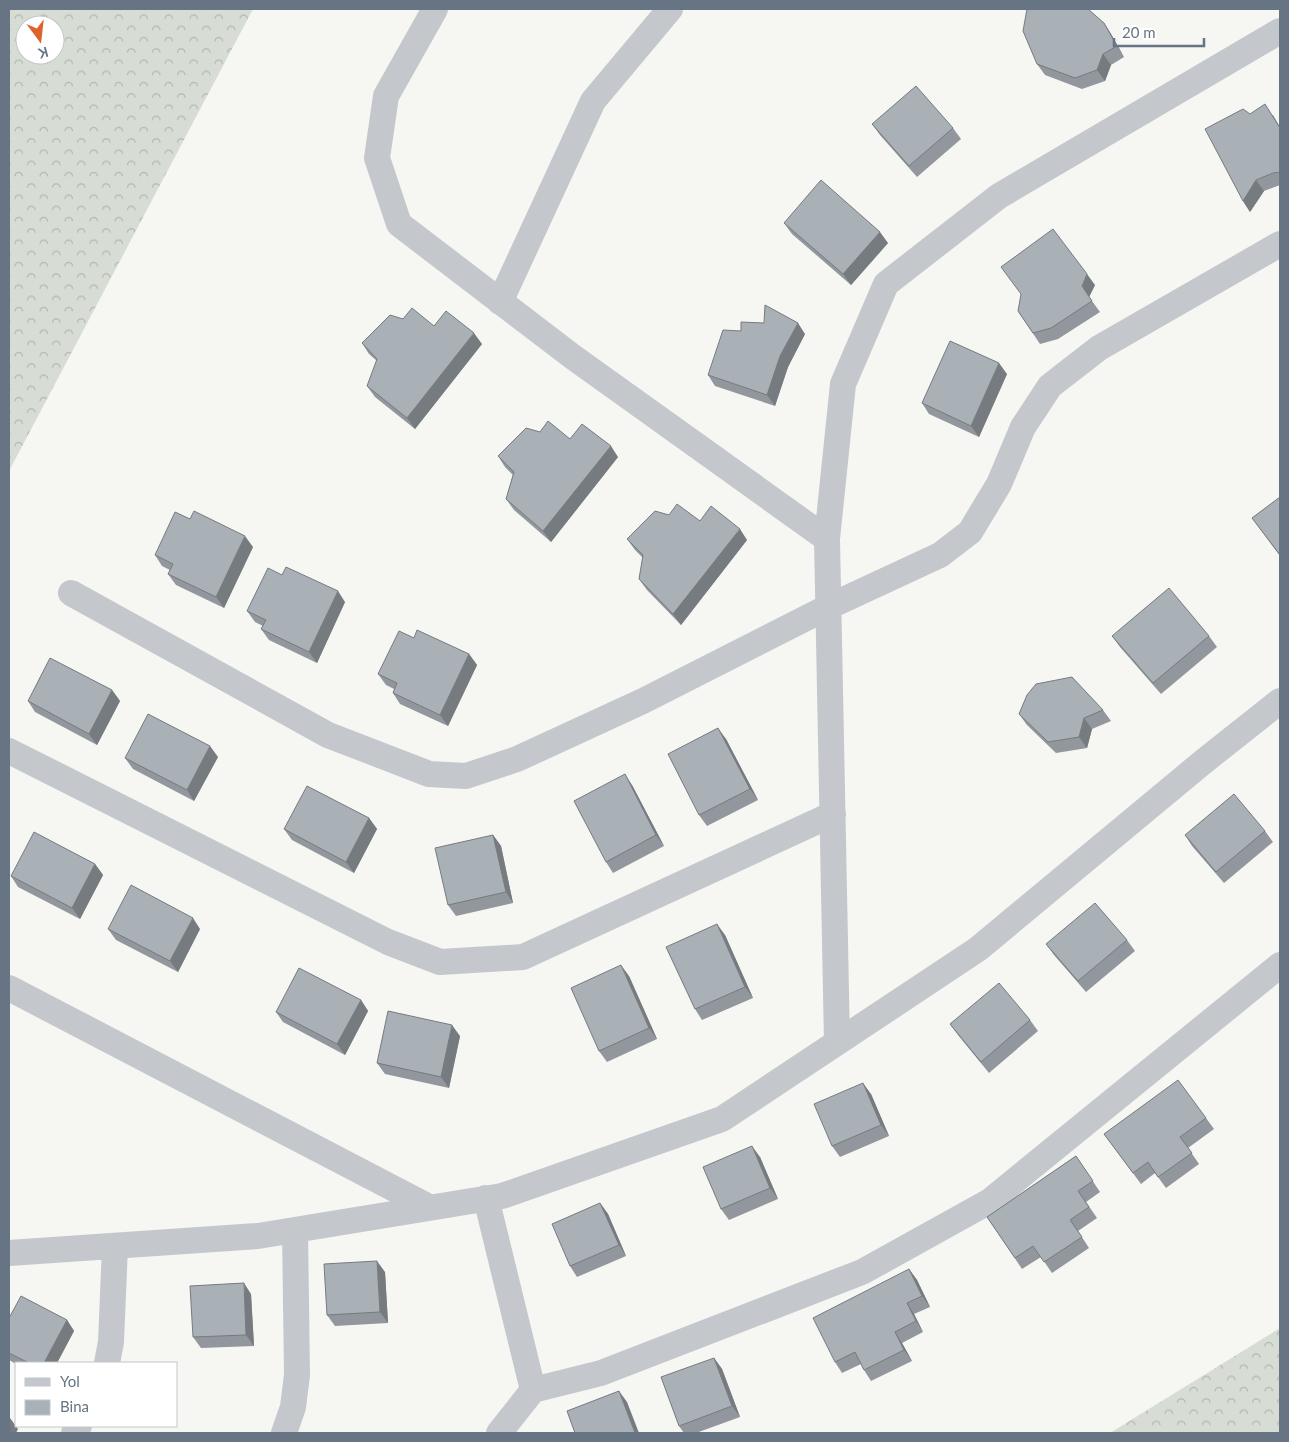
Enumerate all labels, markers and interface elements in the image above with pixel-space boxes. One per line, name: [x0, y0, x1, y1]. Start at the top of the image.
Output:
north arrow: [15, 15, 65, 65]
scale bar: [1114, 15, 1204, 47]
text: 20 m: [1122, 23, 1156, 41]
text: K: [36, 44, 50, 63]
legend: [15, 1362, 178, 1427]
text: Yol: [60, 1372, 80, 1390]
text: Bina: [60, 1397, 89, 1415]

